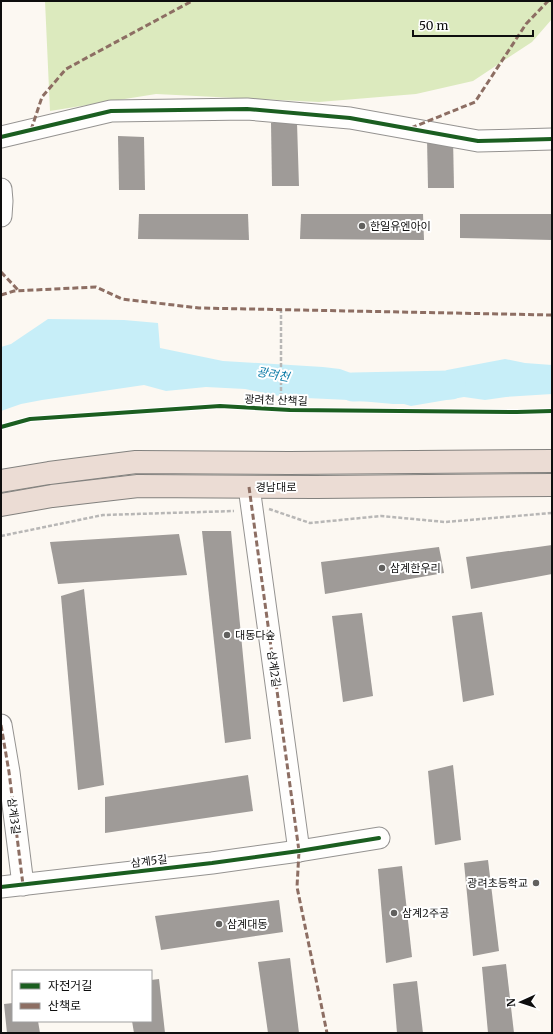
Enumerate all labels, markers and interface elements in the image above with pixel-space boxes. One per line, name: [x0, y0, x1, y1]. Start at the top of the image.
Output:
scale bar: [413, 12, 533, 38]
text: 50 m: [419, 18, 448, 33]
place label: 한일유엔아이: [370, 219, 431, 233]
marker: 한일유엔아이: [357, 221, 367, 231]
water label: 광려천: [255, 364, 293, 385]
street label: 광려천 산책길: [244, 392, 308, 408]
street label: 경남대로: [256, 480, 296, 494]
place label: 삼계한우리: [390, 561, 441, 575]
marker: 삼계한우리: [377, 563, 387, 573]
place label: 대동다숲: [235, 628, 275, 642]
marker: 대동다숲: [222, 630, 232, 640]
street label: 삼계2길: [264, 650, 284, 688]
street label: 삼계3길: [5, 797, 23, 835]
street label: 삼계5길: [130, 852, 168, 870]
place label: 광려초등학교: [467, 876, 528, 890]
marker: 광려초등학교: [531, 878, 541, 888]
place label: 삼계2주공: [402, 906, 449, 920]
marker: 삼계2주공: [389, 908, 399, 918]
place label: 삼계대동: [227, 917, 267, 931]
marker: 삼계대동: [214, 919, 224, 929]
legend: [12, 970, 152, 1022]
text: 자전거길: [48, 978, 92, 993]
north arrow: [501, 982, 541, 1022]
text: 산책로: [48, 998, 81, 1013]
text: N: [504, 998, 518, 1007]

